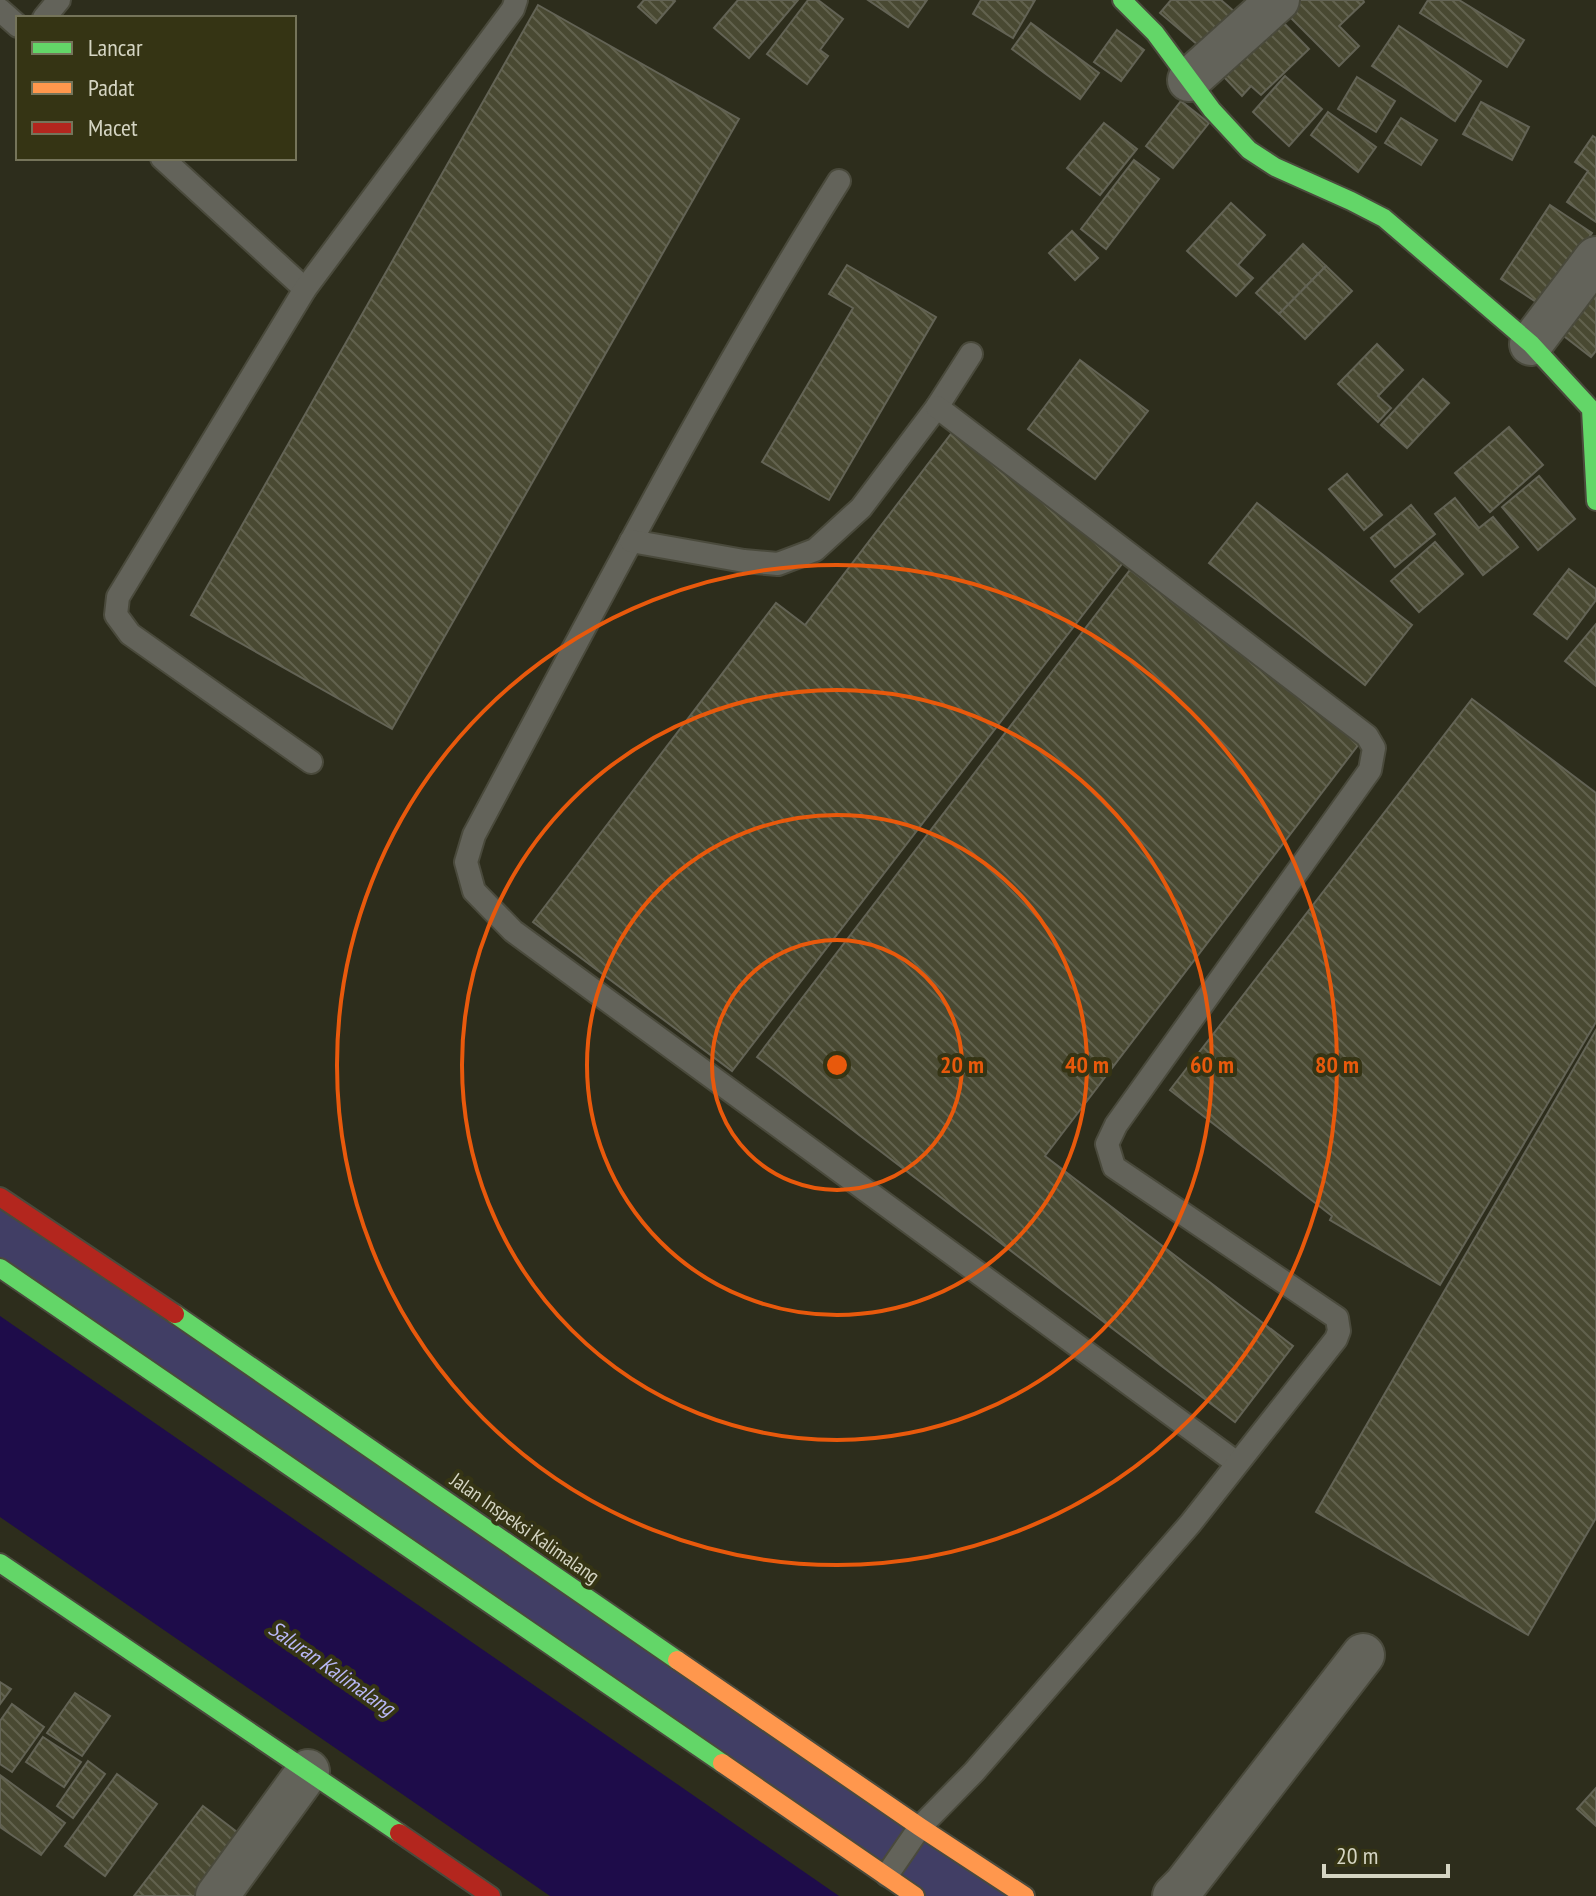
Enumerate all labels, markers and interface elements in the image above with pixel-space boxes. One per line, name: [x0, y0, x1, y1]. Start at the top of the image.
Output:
legend: [16, 16, 296, 160]
text: Lancar: [88, 32, 143, 63]
text: Padat: [88, 72, 135, 103]
text: Macet: [88, 112, 138, 143]
text: 20 m: [940, 1049, 984, 1080]
text: 40 m: [1065, 1049, 1109, 1080]
text: 60 m: [1190, 1049, 1234, 1080]
text: 80 m: [1315, 1049, 1359, 1080]
centre of rings: [823, 1051, 851, 1079]
street label: Jalan Inspeksi Kalimalang: [445, 1466, 605, 1589]
water label: Saluran Kalimalang: [264, 1614, 402, 1723]
scale bar: [1324, 1828, 1448, 1878]
text: 20 m: [1336, 1840, 1378, 1871]

